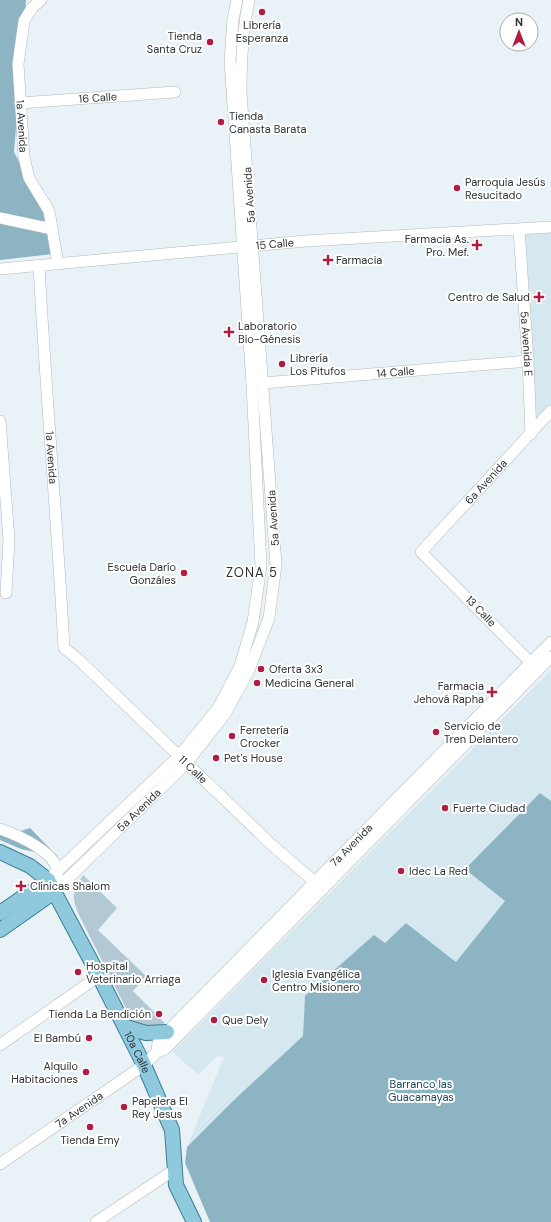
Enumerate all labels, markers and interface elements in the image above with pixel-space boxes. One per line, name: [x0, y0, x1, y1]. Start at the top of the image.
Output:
marker: Librería Esperanza: [257, 7, 267, 17]
north arrow: [499, 12, 539, 52]
text: N: [515, 15, 523, 29]
place label: Librería Esperanza: [236, 18, 288, 45]
place label: Tienda Santa Cruz: [147, 29, 202, 56]
marker: Tienda Santa Cruz: [205, 37, 215, 47]
street label: 16 Calle: [78, 89, 117, 106]
street label: 1a Avenida: [13, 99, 31, 153]
place label: Tienda Canasta Barata: [229, 109, 306, 136]
marker: Tienda Canasta Barata: [216, 117, 226, 127]
street label: 5a Avenida: [240, 167, 258, 223]
place label: Parroquia Jesús Resucitado: [465, 175, 545, 202]
marker: Parroquia Jesús Resucitado: [452, 183, 462, 193]
place label: Farmacia As. Pro. Mef.: [405, 232, 469, 259]
street label: 15 Calle: [255, 235, 294, 253]
marker: Farmacia As. Pro. Mef.: [472, 240, 482, 250]
place label: Farmacia: [336, 253, 382, 267]
marker: Farmacia: [323, 255, 333, 265]
place label: Centro de Salud: [448, 290, 530, 304]
marker: Centro de Salud: [533, 291, 545, 303]
street label: 5a Avenida E: [518, 311, 536, 377]
place label: Laboratorio Bio-Génesis: [238, 319, 301, 346]
marker: Laboratorio Bio-Génesis: [223, 326, 235, 338]
place label: Librería Los Pitufos: [290, 351, 346, 378]
marker: Librería Los Pitufos: [277, 359, 287, 369]
street label: 14 Calle: [376, 363, 415, 381]
street label: 1a Avenida: [43, 431, 60, 484]
street label: 6a Avenida: [462, 456, 510, 507]
street label: 5a Avenida: [264, 490, 282, 546]
place label: Escuela Darío Gonzáles: [107, 560, 176, 587]
district label: ZONA 5: [226, 564, 278, 581]
marker: Escuela Darío Gonzáles: [179, 568, 189, 578]
street label: 13 Calle: [463, 593, 499, 629]
place label: Oferta 3x3: [269, 662, 323, 676]
marker: Oferta 3x3: [256, 664, 266, 674]
place label: Medicina General: [265, 676, 354, 690]
marker: Medicina General: [252, 678, 262, 688]
place label: Farmacia Jehová Rapha: [414, 679, 484, 706]
marker: Farmacia Jehová Rapha: [487, 687, 497, 697]
place label: Servicio de Tren Delantero: [444, 719, 518, 746]
place label: Ferretería Crocker: [240, 723, 289, 750]
marker: Servicio de Tren Delantero: [431, 727, 441, 737]
marker: Ferretería Crocker: [227, 731, 237, 741]
place label: Pet's House: [224, 751, 283, 765]
street label: 11 Calle: [176, 752, 210, 786]
marker: Pet's House: [211, 753, 221, 763]
street label: 5a Avenida: [114, 785, 164, 834]
place label: Fuerte Ciudad: [453, 801, 526, 815]
marker: Fuerte Ciudad: [440, 803, 450, 813]
street label: 7a Avenida: [327, 821, 375, 869]
place label: Idec La Red: [409, 864, 468, 878]
marker: Idec La Red: [396, 866, 406, 876]
place label: Clínicas Shalom: [30, 879, 110, 893]
marker: Clínicas Shalom: [15, 880, 27, 892]
place label: Hospital Veterinario Arriaga: [86, 959, 180, 986]
marker: Hospital Veterinario Arriaga: [73, 967, 83, 977]
place label: Iglesia Evangélica Centro Misionero: [272, 967, 360, 994]
marker: Iglesia Evangélica Centro Misionero: [259, 975, 269, 985]
place label: Tienda La Bendición: [49, 1007, 151, 1021]
marker: Tienda La Bendición: [154, 1009, 164, 1019]
place label: Que Dely: [222, 1013, 268, 1027]
marker: Que Dely: [209, 1015, 219, 1025]
street label: 10a Calle: [121, 1029, 154, 1075]
place label: El Bambú: [34, 1031, 81, 1045]
marker: El Bambú: [84, 1033, 94, 1043]
place label: Alquilo Habitaciones: [11, 1059, 78, 1086]
marker: Alquilo Habitaciones: [81, 1067, 91, 1077]
park label: Barranco las Guacamayas: [388, 1077, 454, 1104]
street label: 7a Avenida: [53, 1088, 106, 1131]
place label: Papelera El Rey Jesus: [132, 1094, 188, 1121]
marker: Papelera El Rey Jesus: [119, 1102, 129, 1112]
marker: Tienda Emy: [85, 1122, 95, 1132]
place label: Tienda Emy: [60, 1133, 120, 1147]

